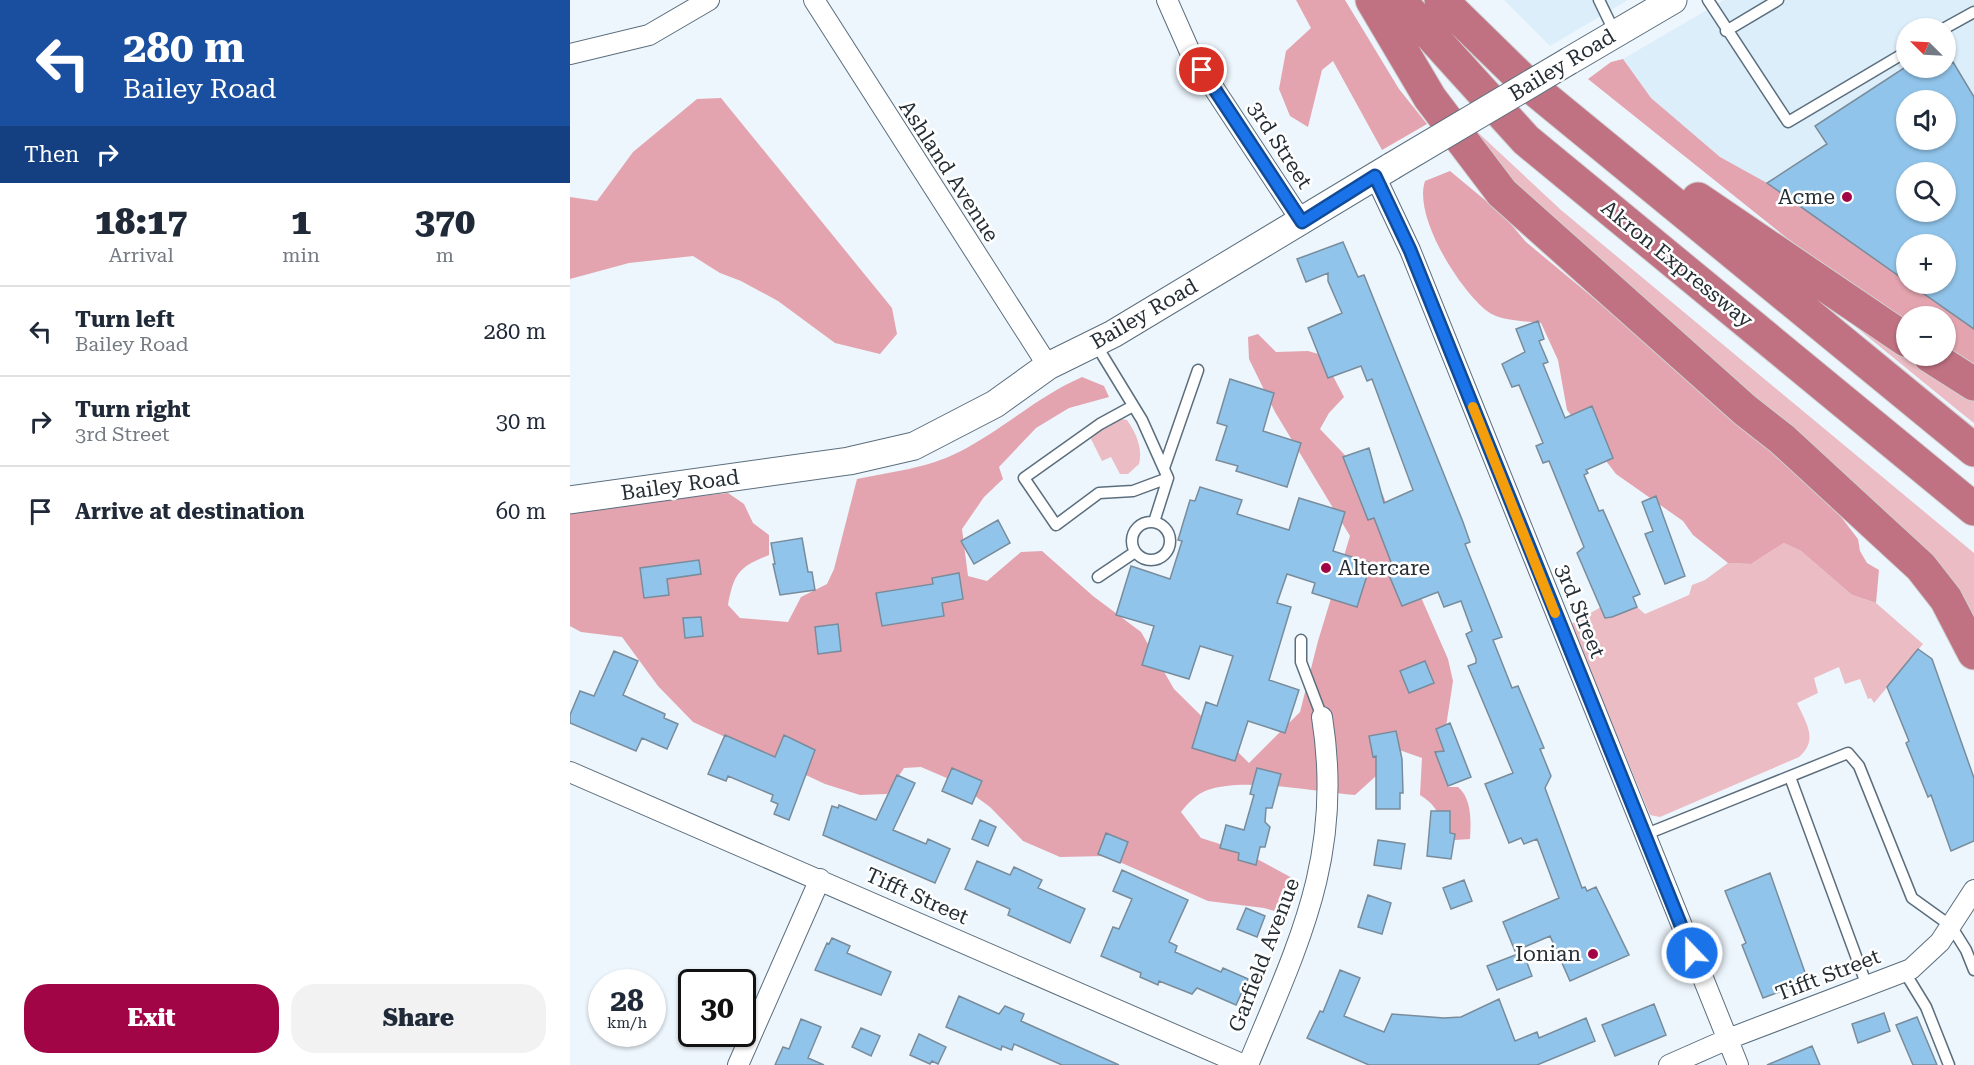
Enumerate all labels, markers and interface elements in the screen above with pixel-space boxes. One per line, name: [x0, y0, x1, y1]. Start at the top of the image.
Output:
north arrow: [1896, 18, 1956, 78]
map controls: [1896, 18, 1956, 366]
text: 280 m: [123, 23, 245, 72]
icon: left: [24, 24, 102, 102]
street label: Bailey Road: [1505, 24, 1620, 106]
pin: [1176, 44, 1227, 95]
icon: arrive: [1185, 53, 1218, 86]
text: Bailey Road: [123, 73, 276, 105]
button: sound: [1896, 90, 1956, 150]
street label: Ashland Avenue: [894, 96, 1004, 246]
street label: 3rd Street: [1243, 97, 1317, 193]
icon: right: [91, 138, 124, 171]
text: Then: [24, 142, 79, 167]
button: search: [1896, 162, 1956, 222]
place label: Acme: [1778, 185, 1835, 209]
marker: Acme: [1840, 190, 1854, 204]
street label: Akron Expressway: [1596, 196, 1758, 333]
text: 18:17: [95, 201, 187, 243]
text: 1: [291, 201, 311, 243]
text: 370: [415, 201, 475, 243]
button: +: [1896, 234, 1956, 294]
text: Arrival: [109, 243, 174, 267]
text: min: [282, 243, 320, 267]
text: m: [436, 243, 454, 267]
street label: Bailey Road: [1086, 274, 1202, 354]
button: −: [1896, 306, 1956, 366]
text: Turn left: [75, 307, 175, 332]
icon: left: [24, 315, 57, 348]
text: 280 m: [483, 319, 546, 344]
text: Bailey Road: [75, 332, 188, 356]
text: Turn right: [75, 397, 190, 422]
icon: right: [24, 405, 57, 438]
text: 30 m: [496, 409, 546, 434]
text: 3rd Street: [75, 422, 169, 446]
street label: Bailey Road: [619, 465, 741, 505]
icon: arrive: [24, 495, 57, 528]
text: Arrive at destination: [75, 499, 304, 524]
text: 60 m: [496, 499, 546, 524]
place label: Altercare: [1338, 556, 1430, 580]
marker: Altercare: [1319, 561, 1333, 575]
street label: 3rd Street: [1550, 561, 1610, 662]
street label: Tifft Street: [862, 863, 972, 929]
street label: Garfield Avenue: [1224, 875, 1304, 1035]
position arrow: [1660, 921, 1724, 985]
place label: Ionian: [1515, 942, 1581, 966]
street label: Tifft Street: [1772, 944, 1884, 1006]
marker: Ionian: [1586, 947, 1600, 961]
speed limit sign: 30: [678, 969, 756, 1047]
text: 28: [610, 983, 644, 1018]
button: Exit: [24, 984, 279, 1053]
button: Share: [291, 984, 546, 1053]
text: km/h: [607, 1014, 647, 1032]

